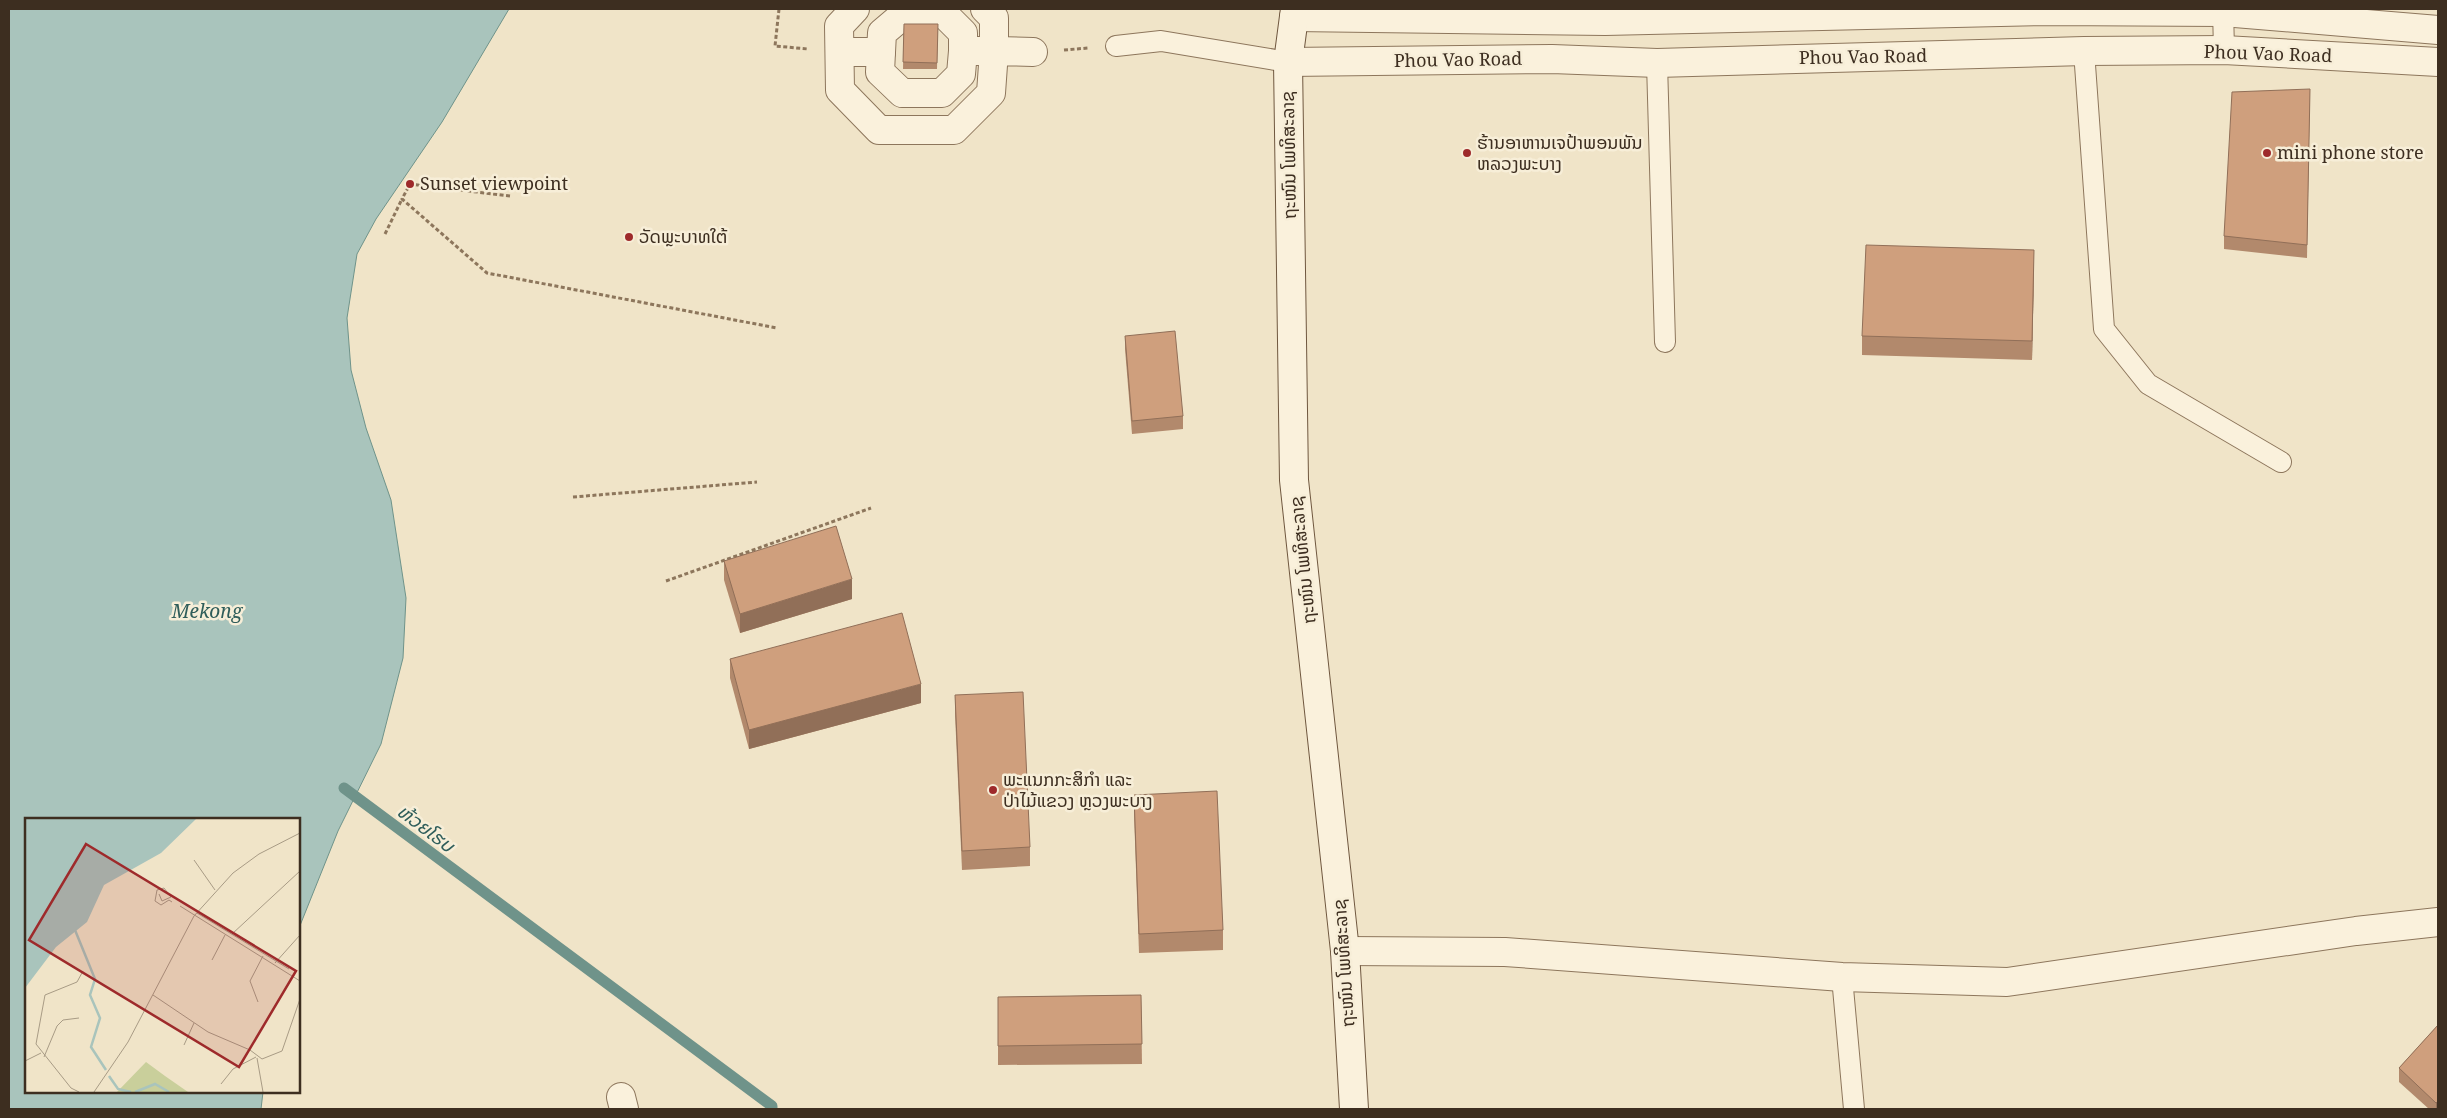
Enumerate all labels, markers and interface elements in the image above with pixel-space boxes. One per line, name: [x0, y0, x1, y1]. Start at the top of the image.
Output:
street label: Phou Vao Road: [2203, 39, 2333, 67]
street label: Phou Vao Road: [1799, 43, 1927, 69]
street label: Phou Vao Road: [1394, 46, 1522, 72]
street label: ຖະໜົນ ໂພທິສະລາຊ: [1275, 91, 1301, 219]
place label: ຮ້ານອາຫານເຈປ້າພອນພັນ ຫລວງພະບາງ: [1477, 130, 1643, 175]
place label: mini phone store: [2277, 140, 2424, 164]
marker: ຮ້ານອາຫານເຈປ້າພອນພັນ ຫລວງພະບາງ: [1461, 147, 1473, 159]
marker: mini phone store: [2261, 147, 2273, 159]
place label: Sunset viewpoint: [420, 171, 568, 195]
marker: Sunset viewpoint: [404, 178, 416, 190]
place label: ວັດພຼະບາທໃຕ້: [639, 224, 728, 248]
marker: ວັດພຼະບາທໃຕ້: [623, 231, 635, 243]
street label: ຖະໜົນ ໂພທິສະລາຊ: [1283, 495, 1321, 625]
water label: Mekong: [171, 598, 244, 624]
place label: ພະແນກກະສິກຳ ແລະ ປ່າໄມ້ແຂວງ ຫຼວງພະບາງ: [1003, 767, 1153, 812]
marker: ພະແນກກະສິກຳ ແລະ ປ່າໄມ້ແຂວງ ຫຼວງພະບາງ: [987, 784, 999, 796]
water label: ຫ້ວຍໂຮບ: [392, 798, 461, 859]
inset map: [25, 818, 300, 1093]
street label: ຖະໜົນ ໂພທິສະລາຊ: [1327, 898, 1359, 1028]

